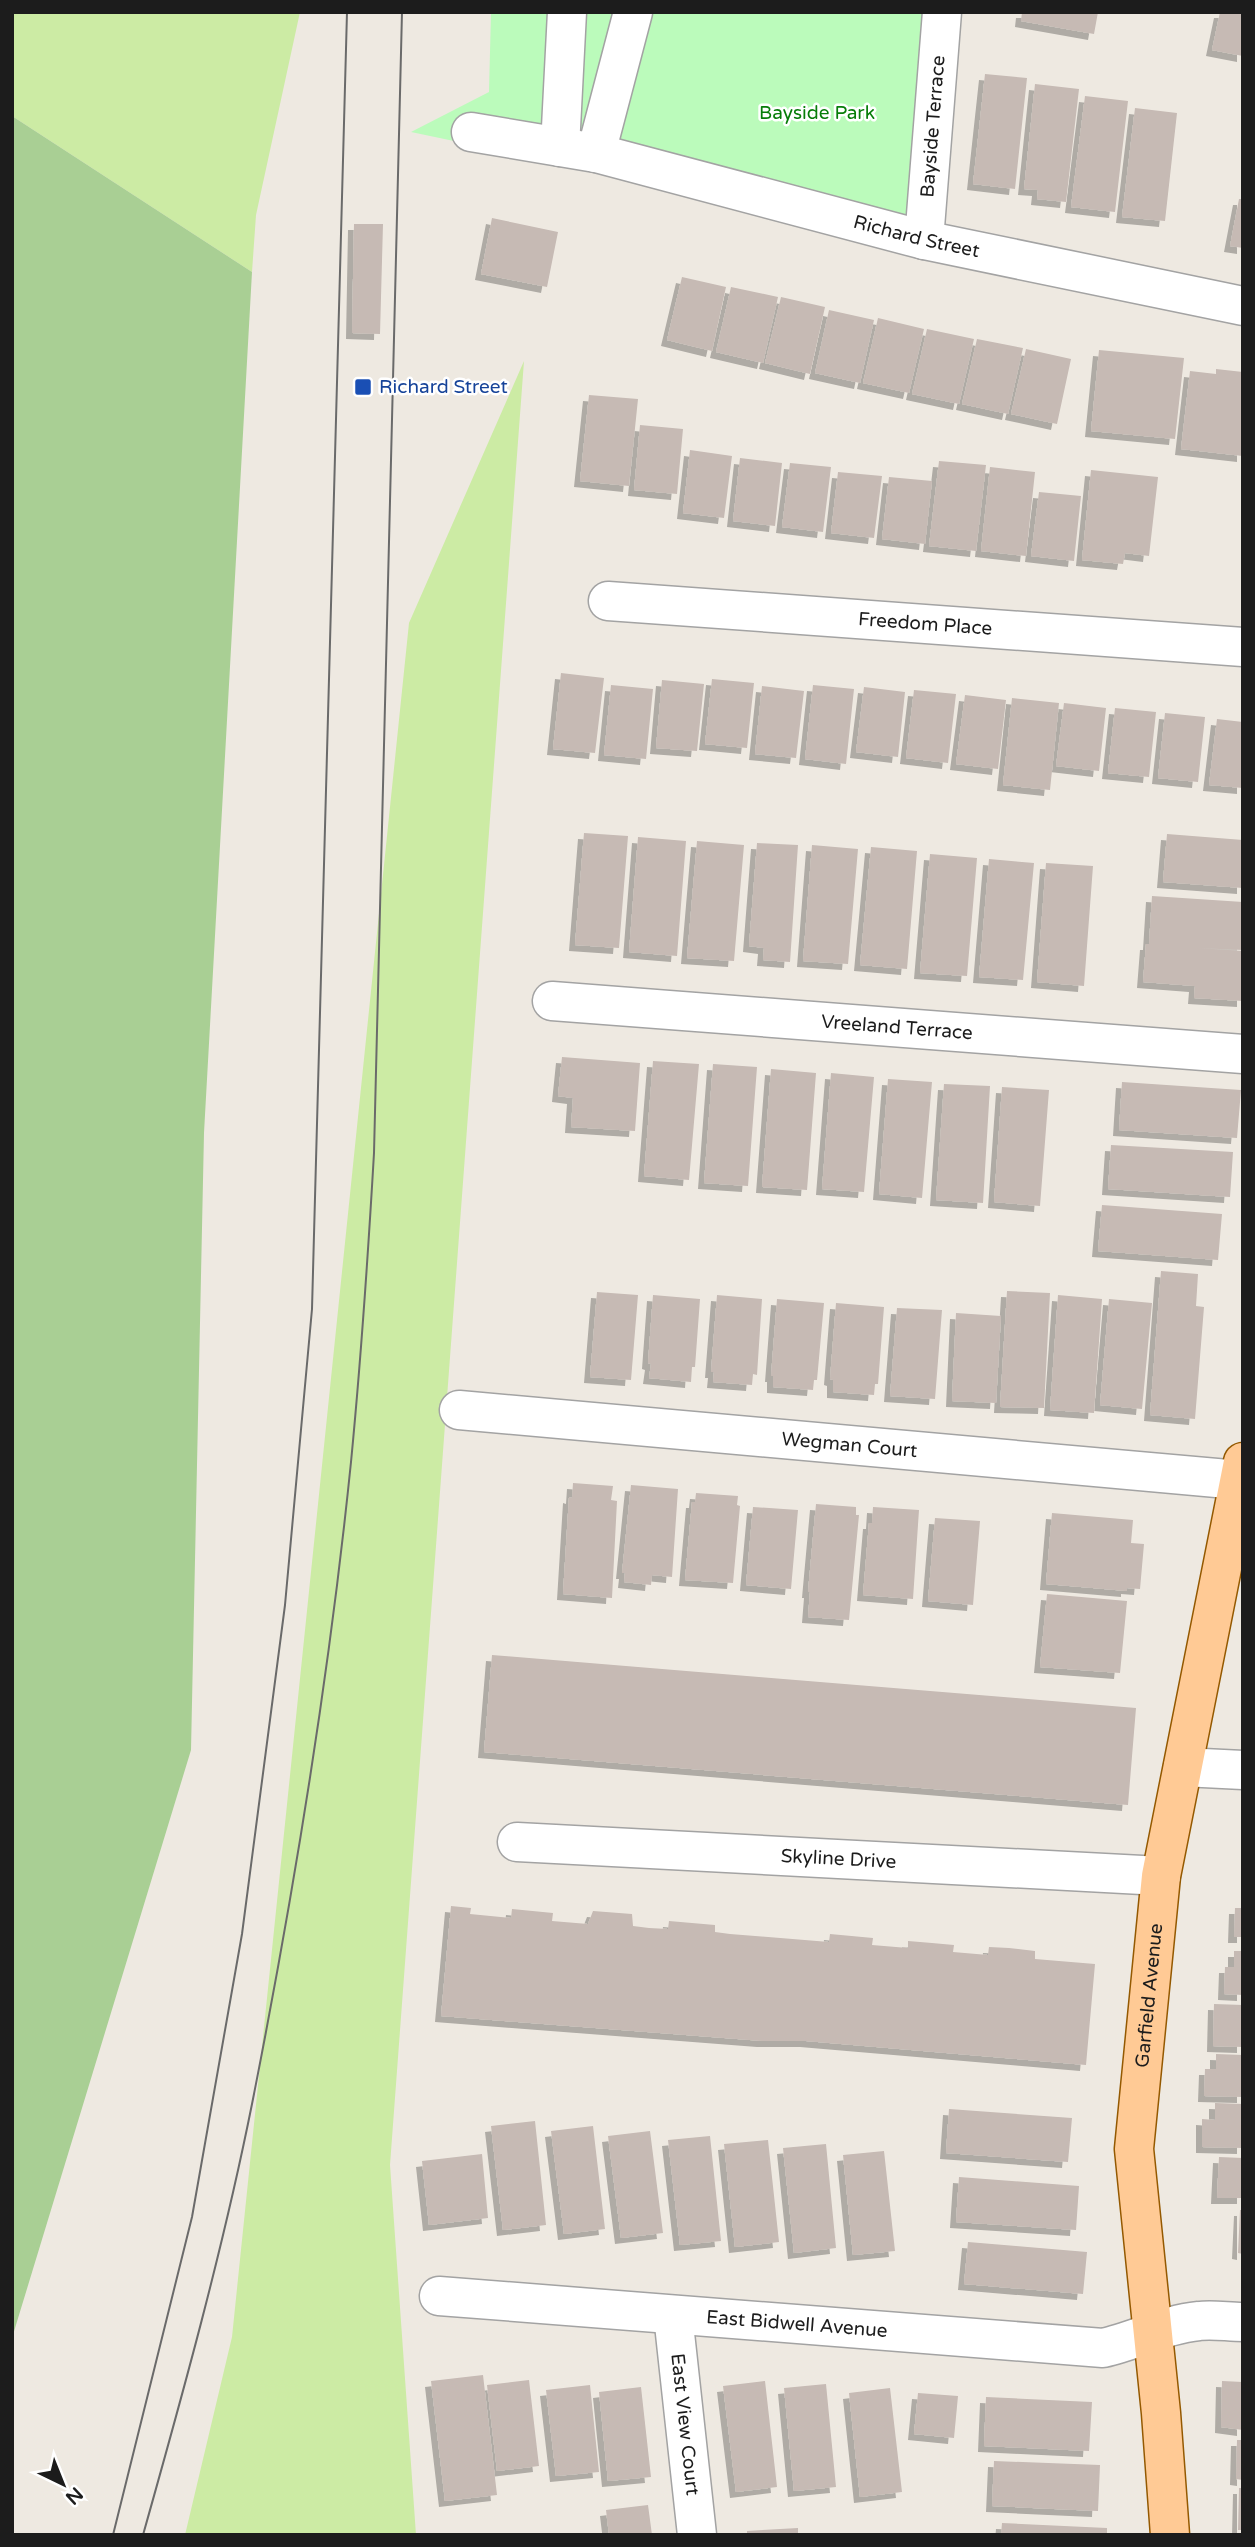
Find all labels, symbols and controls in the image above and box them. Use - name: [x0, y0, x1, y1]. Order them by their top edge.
- street label: Bayside Terrace: [916, 54, 950, 198]
- park label: Bayside Park: [759, 102, 875, 124]
- street label: Richard Street: [851, 211, 981, 262]
- place label: Richard Street: [379, 376, 508, 398]
- marker: Richard Street: [353, 377, 373, 397]
- street label: Freedom Place: [857, 608, 993, 640]
- street label: Vreeland Terrace: [820, 1011, 974, 1044]
- street label: Wegman Court: [781, 1428, 918, 1462]
- street label: Skyline Drive: [780, 1845, 897, 1873]
- street label: Garfield Avenue: [1131, 1922, 1167, 2069]
- street label: East Bidwell Avenue: [705, 2306, 888, 2342]
- street label: East View Court: [666, 2352, 704, 2497]
- north arrow: [28, 2449, 98, 2519]
- text: N: [61, 2482, 87, 2509]

